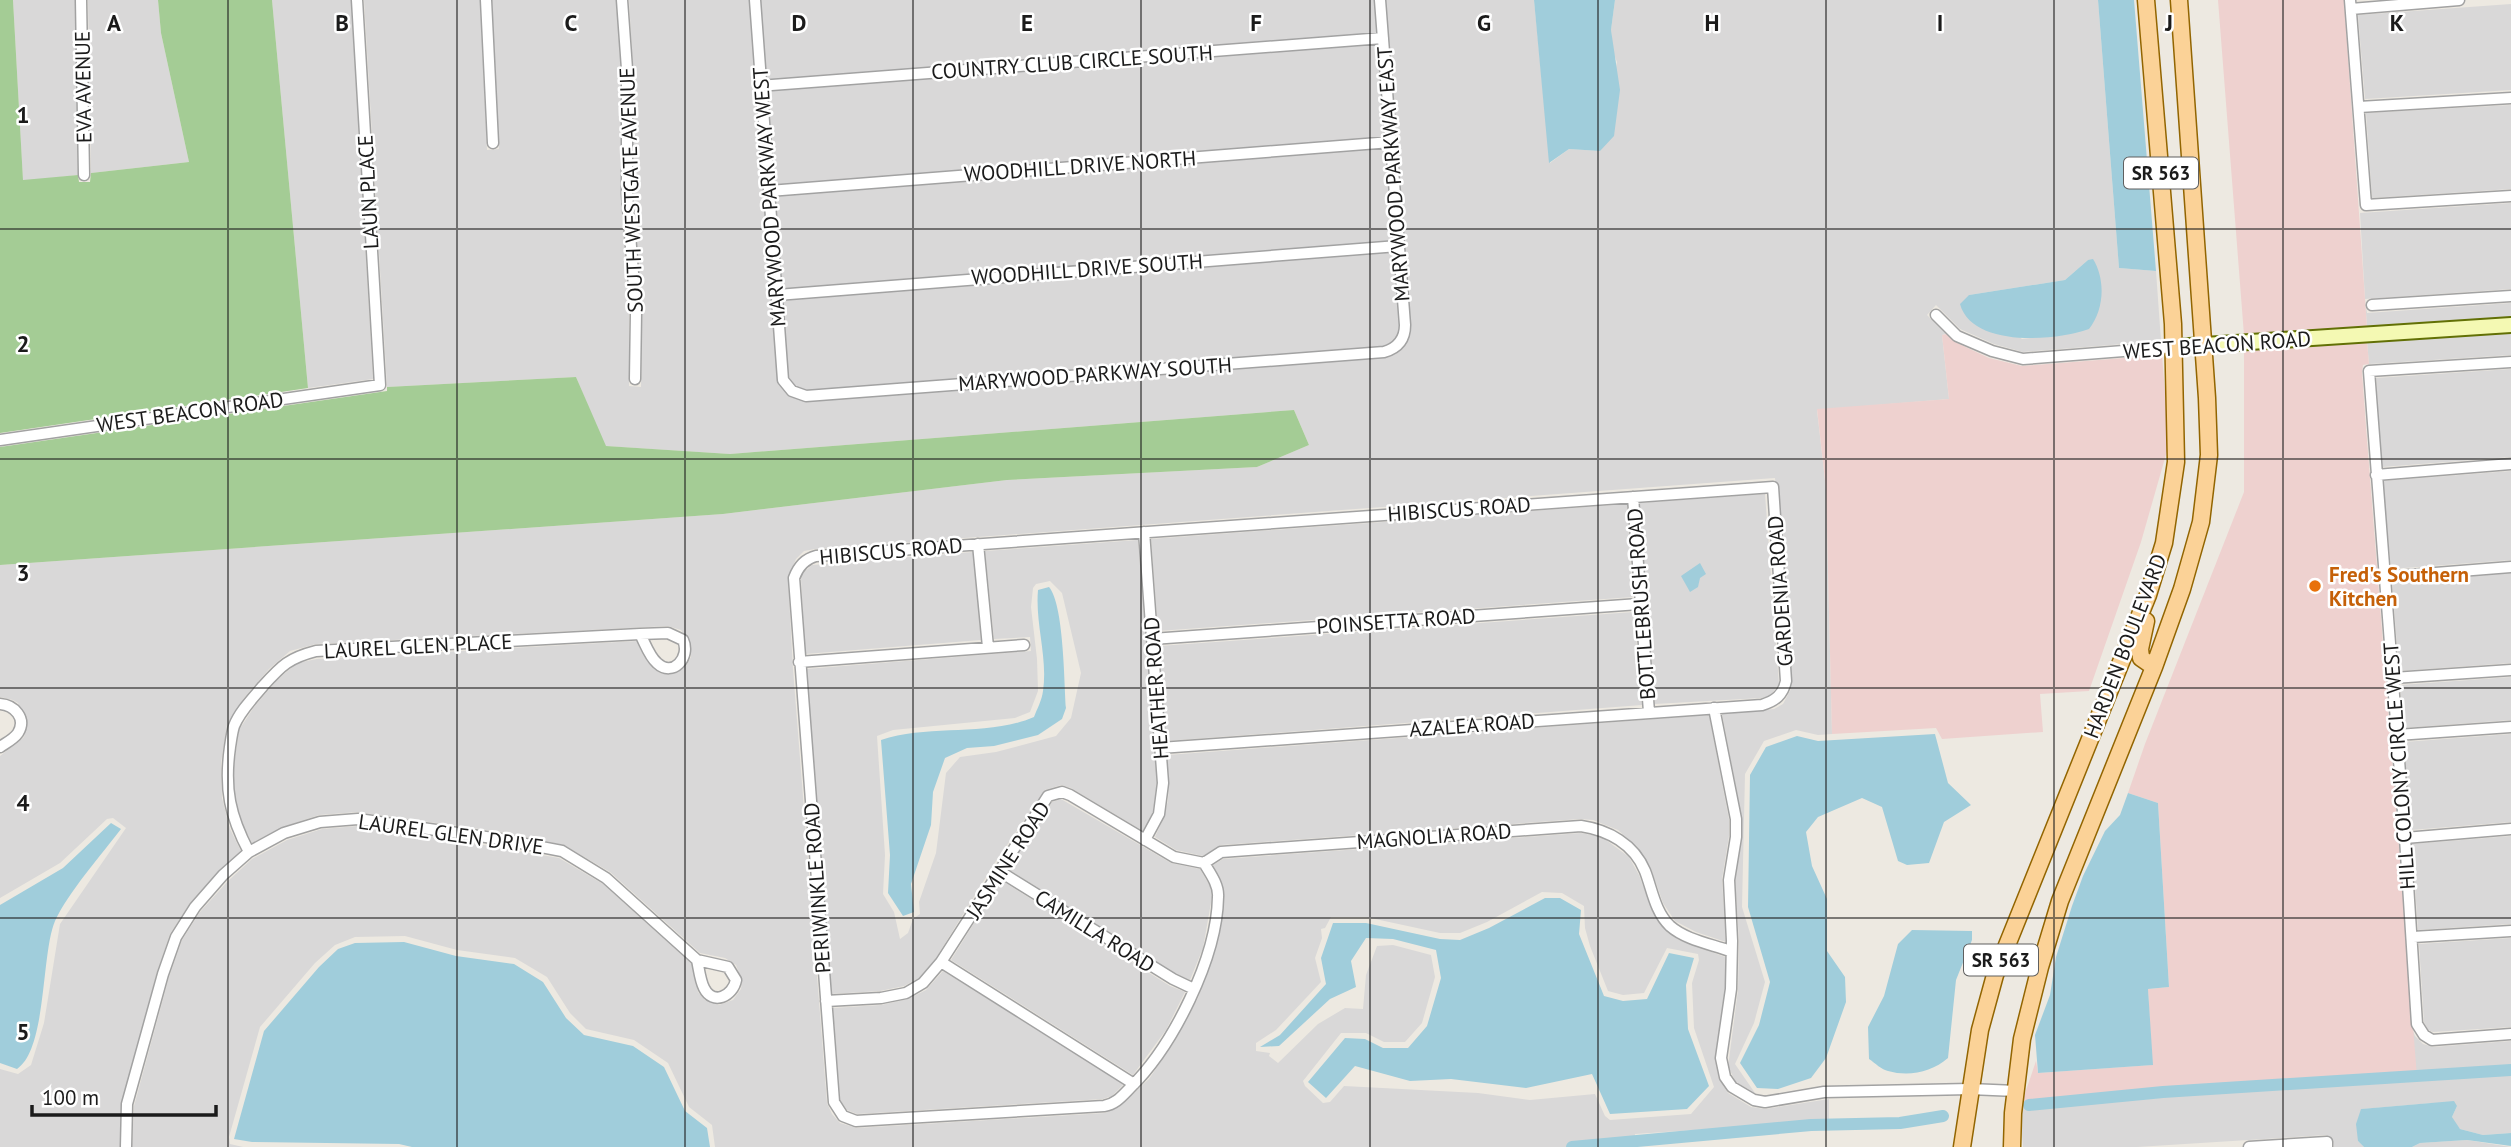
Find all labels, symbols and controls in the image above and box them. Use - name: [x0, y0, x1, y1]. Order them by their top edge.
- text: A: [107, 8, 121, 37]
- text: B: [335, 8, 349, 37]
- text: C: [565, 8, 578, 37]
- text: D: [792, 8, 806, 37]
- text: E: [1021, 8, 1033, 37]
- text: F: [1250, 8, 1262, 37]
- text: G: [1477, 8, 1491, 37]
- text: H: [1705, 8, 1719, 37]
- text: I: [1937, 8, 1943, 37]
- text: J: [2164, 8, 2173, 37]
- text: K: [2390, 8, 2404, 37]
- street label: EVA AVENUE: [69, 31, 97, 143]
- street label: COUNTRY CLUB CIRCLE SOUTH: [930, 39, 1214, 85]
- street label: MARYWOOD PARKWAY EAST: [1371, 45, 1415, 302]
- street label: MARYWOOD PARKWAY WEST: [746, 66, 792, 328]
- street label: SOUTH WESTGATE AVENUE: [613, 67, 649, 313]
- text: 1: [16, 100, 30, 129]
- street label: LAUN PLACE: [352, 134, 384, 250]
- street label: WOODHILL DRIVE NORTH: [963, 144, 1197, 188]
- road number: SR 563: [2124, 158, 2198, 188]
- street label: WOODHILL DRIVE SOUTH: [970, 247, 1204, 291]
- street label: WEST BEACON ROAD: [2122, 325, 2312, 365]
- text: 2: [16, 329, 30, 358]
- street label: MARYWOOD PARKWAY SOUTH: [957, 351, 1233, 397]
- street label: WEST BEACON ROAD: [95, 386, 285, 438]
- street label: HIBISCUS ROAD: [1386, 491, 1532, 527]
- street label: BOTTLEBRUSH ROAD: [1621, 507, 1661, 701]
- street label: GARDENIA ROAD: [1761, 515, 1799, 667]
- street label: HIBISCUS ROAD: [818, 531, 964, 571]
- street label: HARDEN BOULEVARD: [2077, 550, 2173, 742]
- text: 3: [16, 558, 30, 587]
- place label: Fred's Southern Kitchen: [2329, 561, 2469, 612]
- marker: Fred's Southern Kitchen: [2307, 578, 2323, 594]
- street label: POINSETTA ROAD: [1316, 602, 1476, 640]
- street label: HEATHER ROAD: [1138, 616, 1174, 760]
- street label: LAUREL GLEN PLACE: [323, 628, 513, 664]
- street label: HILL COLONY CIRCLE WEST: [2377, 641, 2421, 890]
- street label: AZALEA ROAD: [1408, 707, 1536, 743]
- text: 4: [16, 788, 30, 817]
- street label: JASMINE ROAD: [959, 796, 1056, 925]
- street label: PERIWINKLE ROAD: [798, 802, 836, 974]
- street label: LAUREL GLEN DRIVE: [357, 808, 545, 860]
- street label: MAGNOLIA ROAD: [1356, 817, 1512, 855]
- street label: CAMILLA ROAD: [1030, 883, 1160, 979]
- road number: SR 563: [1964, 944, 2038, 976]
- text: 5: [16, 1017, 30, 1046]
- scale bar: [32, 1074, 215, 1118]
- text: 100 m: [42, 1084, 99, 1111]

